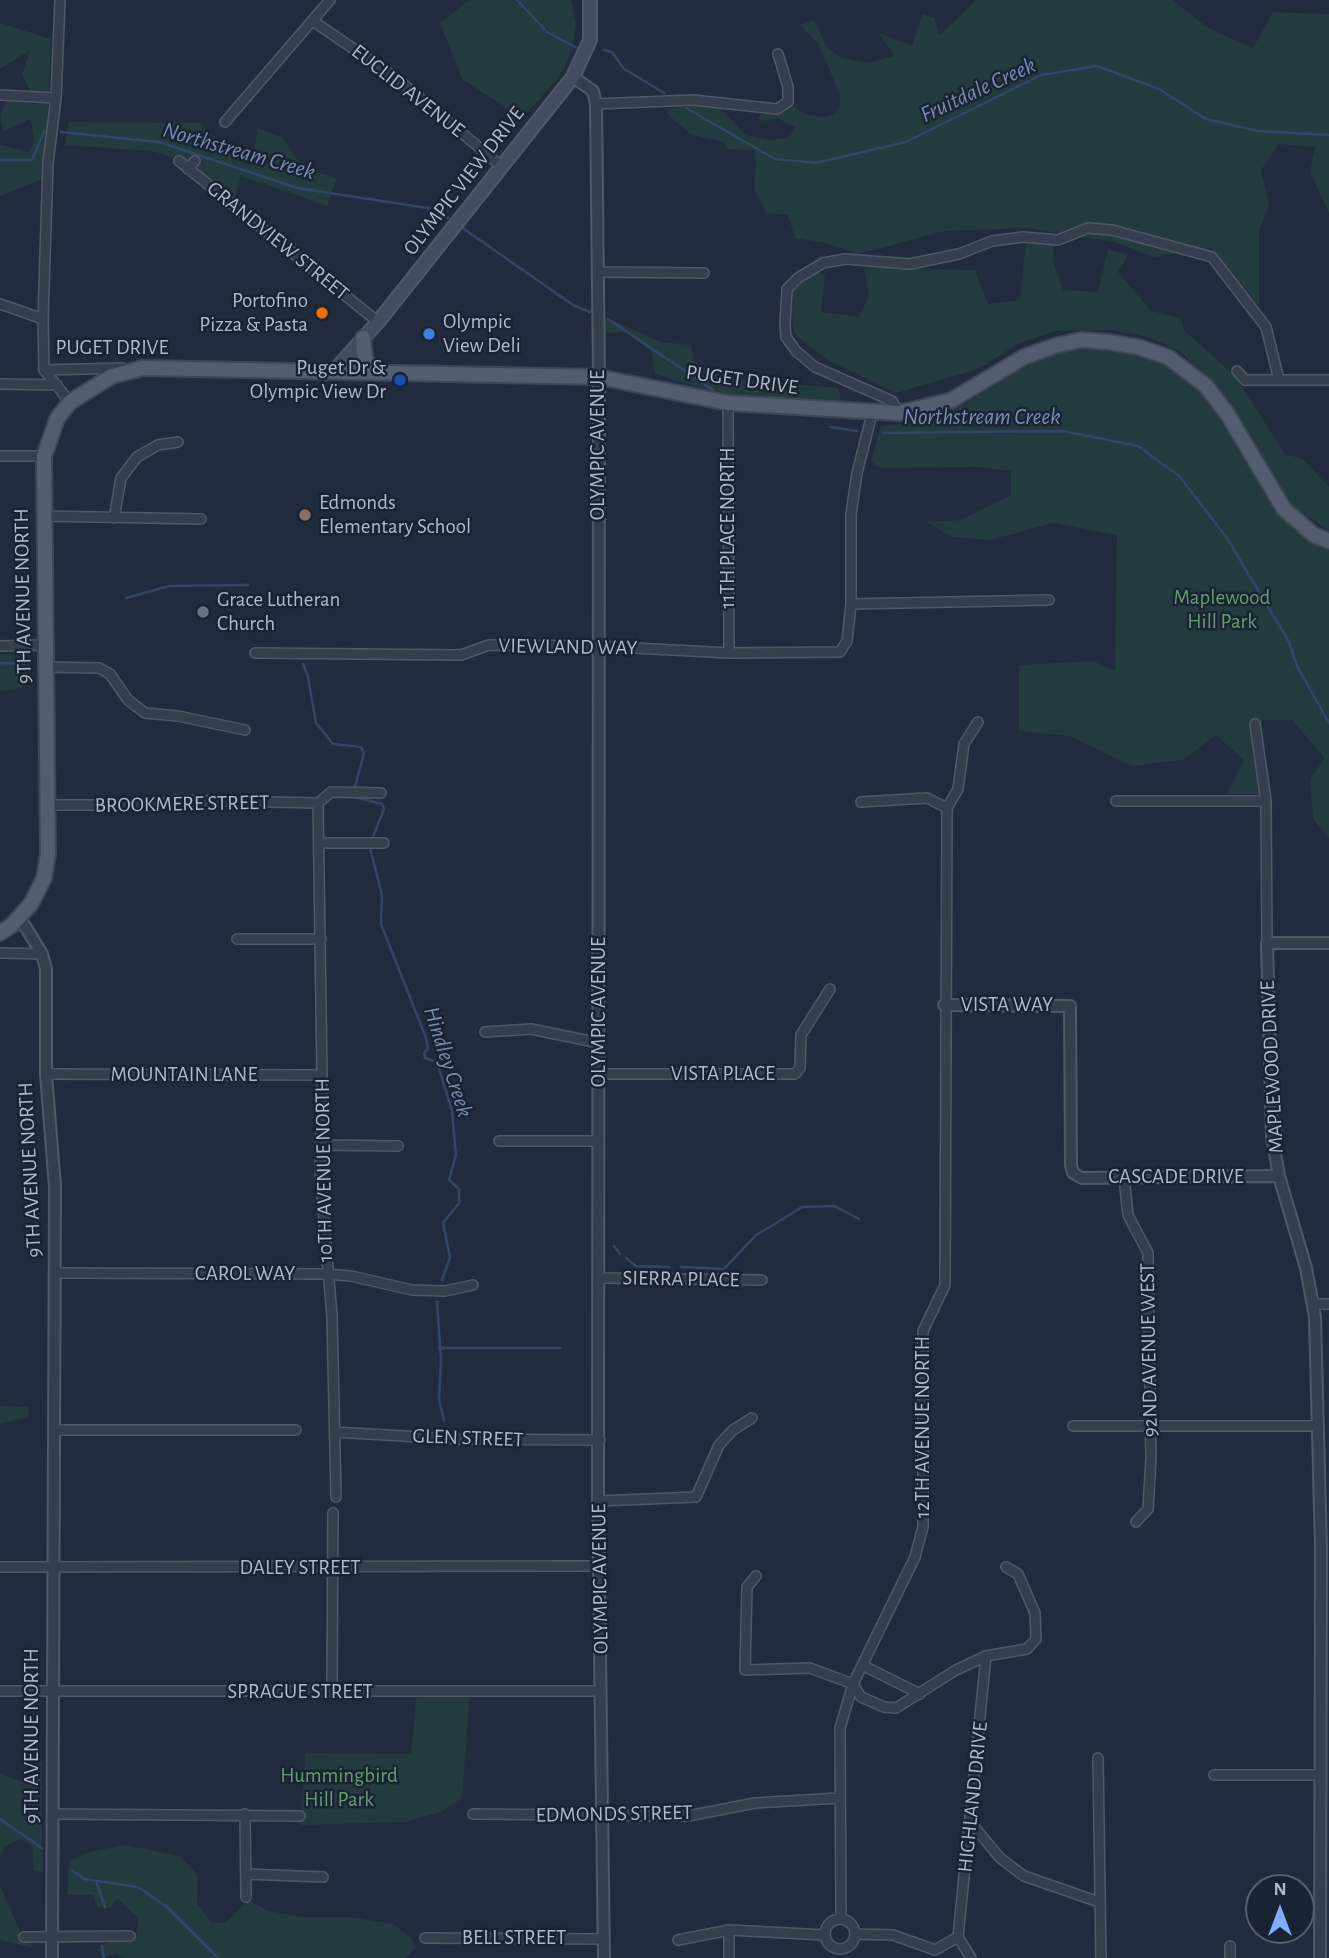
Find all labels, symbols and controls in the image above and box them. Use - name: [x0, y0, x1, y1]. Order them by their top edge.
- street label: EUCLID AVENUE: [346, 39, 470, 143]
- water label: Fruitdale Creek: [916, 51, 1040, 129]
- street label: OLYMPIC VIEW DRIVE: [398, 102, 530, 260]
- water label: Northstream Creek: [160, 116, 318, 186]
- street label: GRANDVIEW STREET: [202, 176, 354, 306]
- place label: Portofino Pizza & Pasta: [199, 288, 308, 338]
- marker: Portofino Pizza & Pasta: [314, 305, 330, 321]
- place label: Olympic View Deli: [443, 309, 521, 359]
- marker: Olympic View Deli: [421, 326, 437, 342]
- street label: PUGET DRIVE: [55, 335, 169, 361]
- place label: Puget Dr & Olympic View Dr: [250, 355, 386, 405]
- street label: PUGET DRIVE: [684, 360, 800, 400]
- street label: OLYMPIC AVENUE: [585, 370, 611, 520]
- marker: Puget Dr & Olympic View Dr: [392, 372, 408, 388]
- water label: Northstream Creek: [903, 403, 1061, 431]
- street label: 11TH PLACE NORTH: [715, 447, 741, 609]
- place label: Edmonds Elementary School: [319, 490, 471, 540]
- marker: Edmonds Elementary School: [297, 507, 313, 523]
- street label: 9TH AVENUE NORTH: [9, 508, 37, 684]
- park label: Maplewood Hill Park: [1174, 585, 1270, 635]
- place label: Grace Lutheran Church: [217, 587, 340, 637]
- marker: Grace Lutheran Church: [195, 604, 211, 620]
- street label: VIEWLAND WAY: [498, 633, 638, 661]
- street label: BROOKMERE STREET: [94, 790, 270, 818]
- street label: OLYMPIC AVENUE: [586, 937, 612, 1087]
- street label: MAPLEWOOD DRIVE: [1255, 980, 1289, 1154]
- street label: VISTA WAY: [961, 992, 1053, 1018]
- water label: Hindley Creek: [417, 1003, 479, 1121]
- street label: VISTA PLACE: [671, 1061, 775, 1087]
- street label: MOUNTAIN LANE: [110, 1062, 258, 1088]
- street label: 10TH AVENUE NORTH: [310, 1078, 338, 1262]
- street label: 9TH AVENUE NORTH: [13, 1082, 47, 1258]
- street label: CASCADE DRIVE: [1108, 1164, 1244, 1190]
- street label: CAROL WAY: [195, 1261, 295, 1287]
- street label: 92ND AVENUE WEST: [1135, 1263, 1163, 1437]
- street label: SIERRA PLACE: [622, 1265, 740, 1293]
- street label: 12TH AVENUE NORTH: [910, 1336, 936, 1518]
- street label: GLEN STREET: [412, 1423, 524, 1453]
- street label: OLYMPIC AVENUE: [586, 1504, 614, 1654]
- street label: DALEY STREET: [240, 1555, 360, 1581]
- street label: 9TH AVENUE NORTH: [19, 1648, 45, 1824]
- street label: SPRAGUE STREET: [227, 1679, 373, 1705]
- street label: HIGHLAND DRIVE: [953, 1720, 993, 1874]
- park label: Hummingbird Hill Park: [280, 1763, 398, 1813]
- street label: EDMONDS STREET: [535, 1800, 693, 1828]
- north arrow: [1245, 1874, 1315, 1944]
- text: N: [1273, 1880, 1287, 1899]
- street label: BELL STREET: [462, 1925, 566, 1951]

